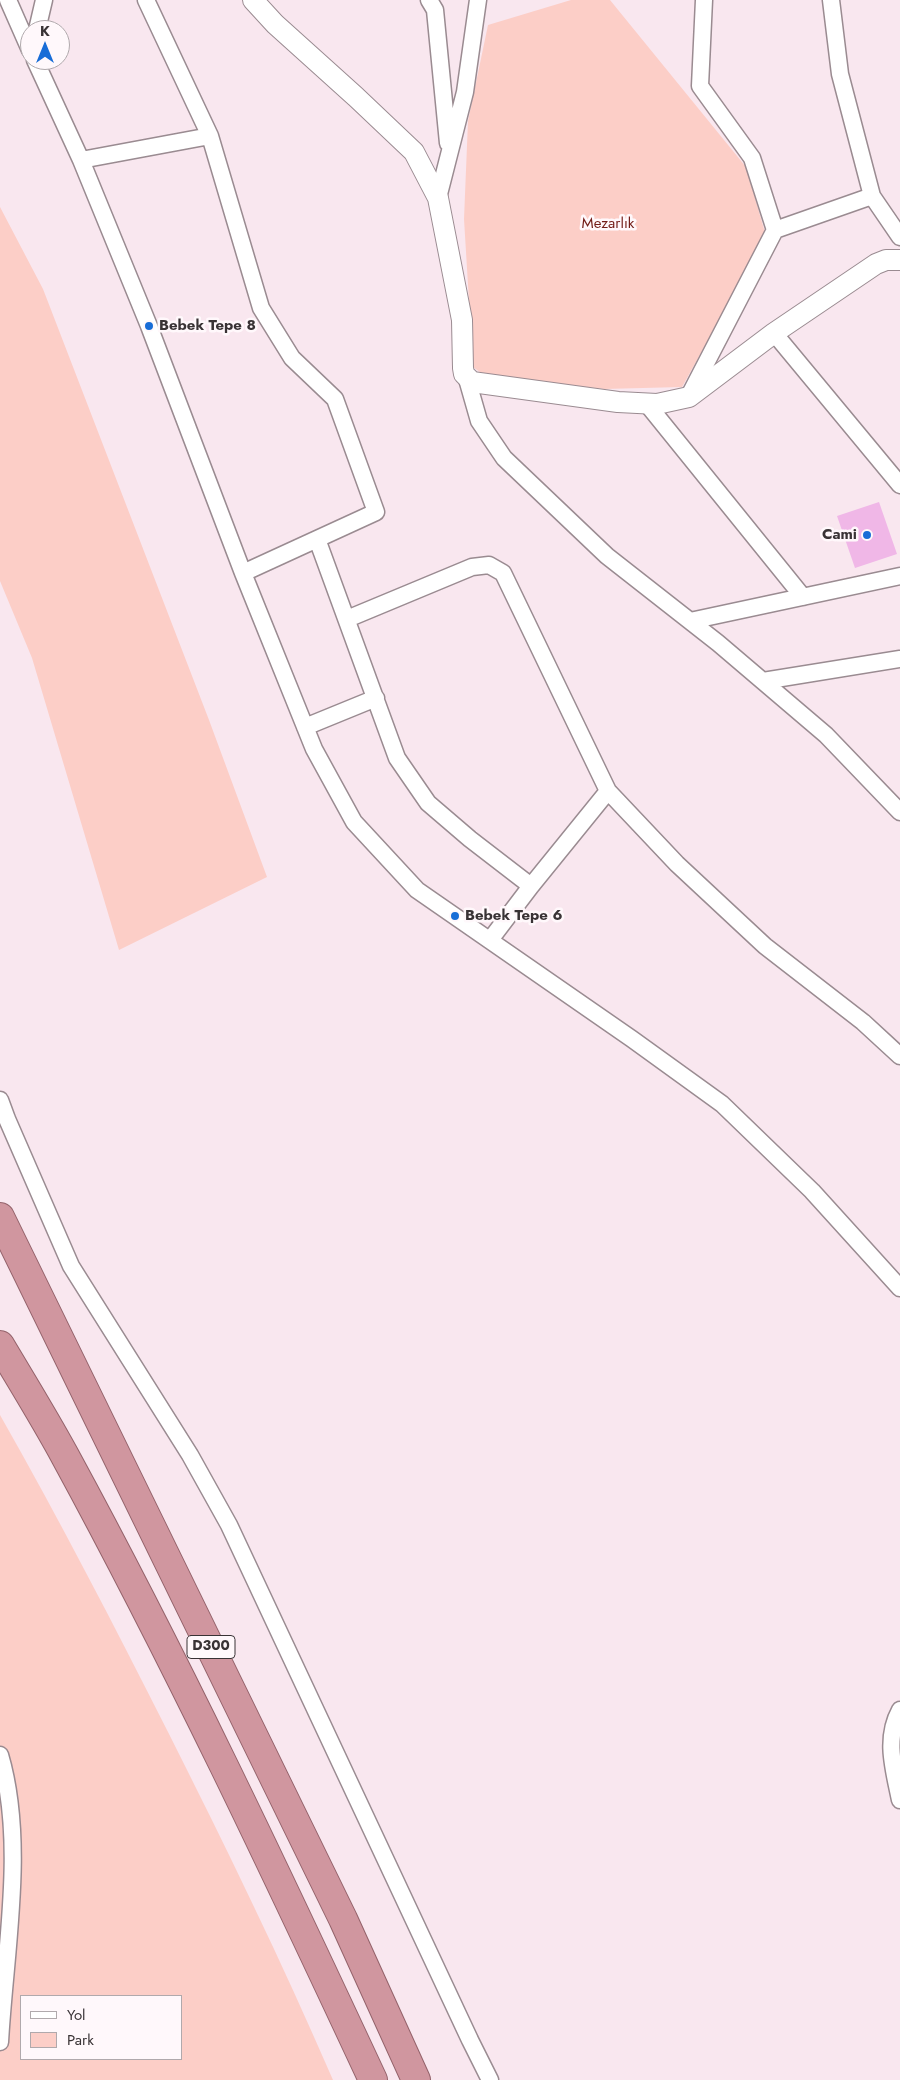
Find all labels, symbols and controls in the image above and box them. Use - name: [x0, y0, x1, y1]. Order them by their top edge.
- north arrow: [20, 20, 70, 70]
- text: K: [40, 21, 50, 41]
- park label: Mezarlık: [582, 215, 634, 233]
- place label: Bebek Tepe 8: [159, 317, 256, 335]
- marker: Bebek Tepe 8: [143, 320, 155, 332]
- place label: Cami: [822, 526, 857, 544]
- marker: Cami: [861, 529, 873, 541]
- place label: Bebek Tepe 6: [465, 907, 562, 925]
- marker: Bebek Tepe 6: [449, 910, 461, 922]
- road number: D300: [187, 1635, 235, 1658]
- legend: [20, 1995, 182, 2060]
- text: Yol: [67, 2004, 86, 2026]
- text: Park: [67, 2029, 94, 2051]

